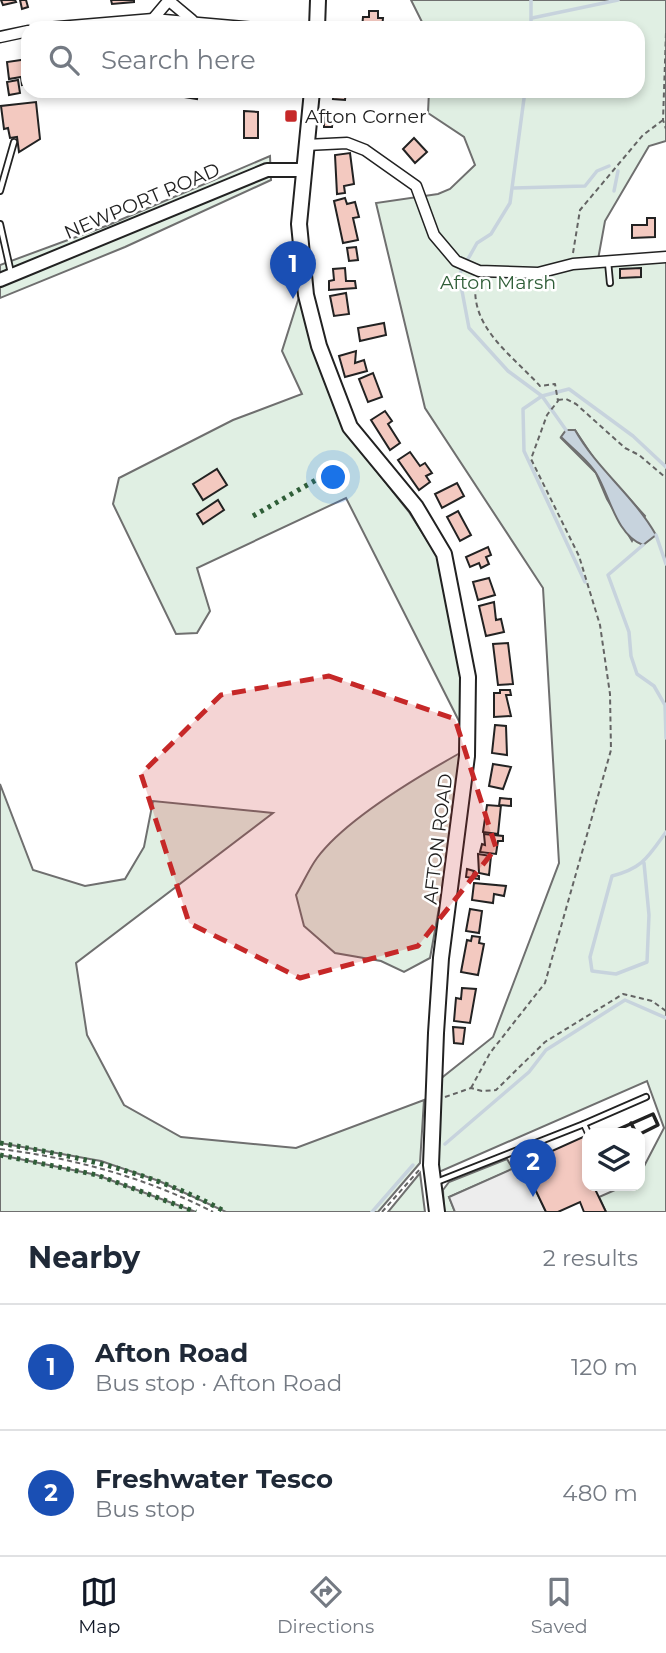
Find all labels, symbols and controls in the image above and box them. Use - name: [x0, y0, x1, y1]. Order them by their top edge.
- search box: [21, 21, 645, 98]
- icon: search: [45, 41, 83, 79]
- text: Search here: [101, 44, 256, 76]
- place label: Afton Corner: [305, 105, 427, 128]
- marker: Afton Corner: [283, 108, 299, 124]
- street label: NEWPORT ROAD: [61, 158, 223, 244]
- pin: 1: [270, 241, 316, 299]
- park label: Afton Marsh: [440, 271, 556, 294]
- your location: [316, 460, 350, 494]
- street label: AFTON ROAD: [419, 772, 457, 906]
- map controls: [582, 1128, 645, 1191]
- button: layers: [582, 1128, 645, 1191]
- pin: 2: [510, 1139, 556, 1197]
- text: Nearby: [28, 1239, 140, 1276]
- text: 2 results: [543, 1244, 638, 1272]
- text: Afton Road: [95, 1337, 248, 1369]
- text: 1: [46, 1353, 56, 1381]
- text: 120 m: [571, 1353, 638, 1381]
- text: Bus stop · Afton Road: [95, 1369, 342, 1397]
- text: Freshwater Tesco: [95, 1463, 333, 1495]
- text: 2: [44, 1479, 58, 1507]
- text: 480 m: [562, 1479, 638, 1507]
- text: Bus stop: [95, 1495, 195, 1523]
- tab: Map: [78, 1573, 120, 1638]
- tab: Directions: [277, 1573, 374, 1638]
- tab: Saved: [531, 1573, 588, 1638]

